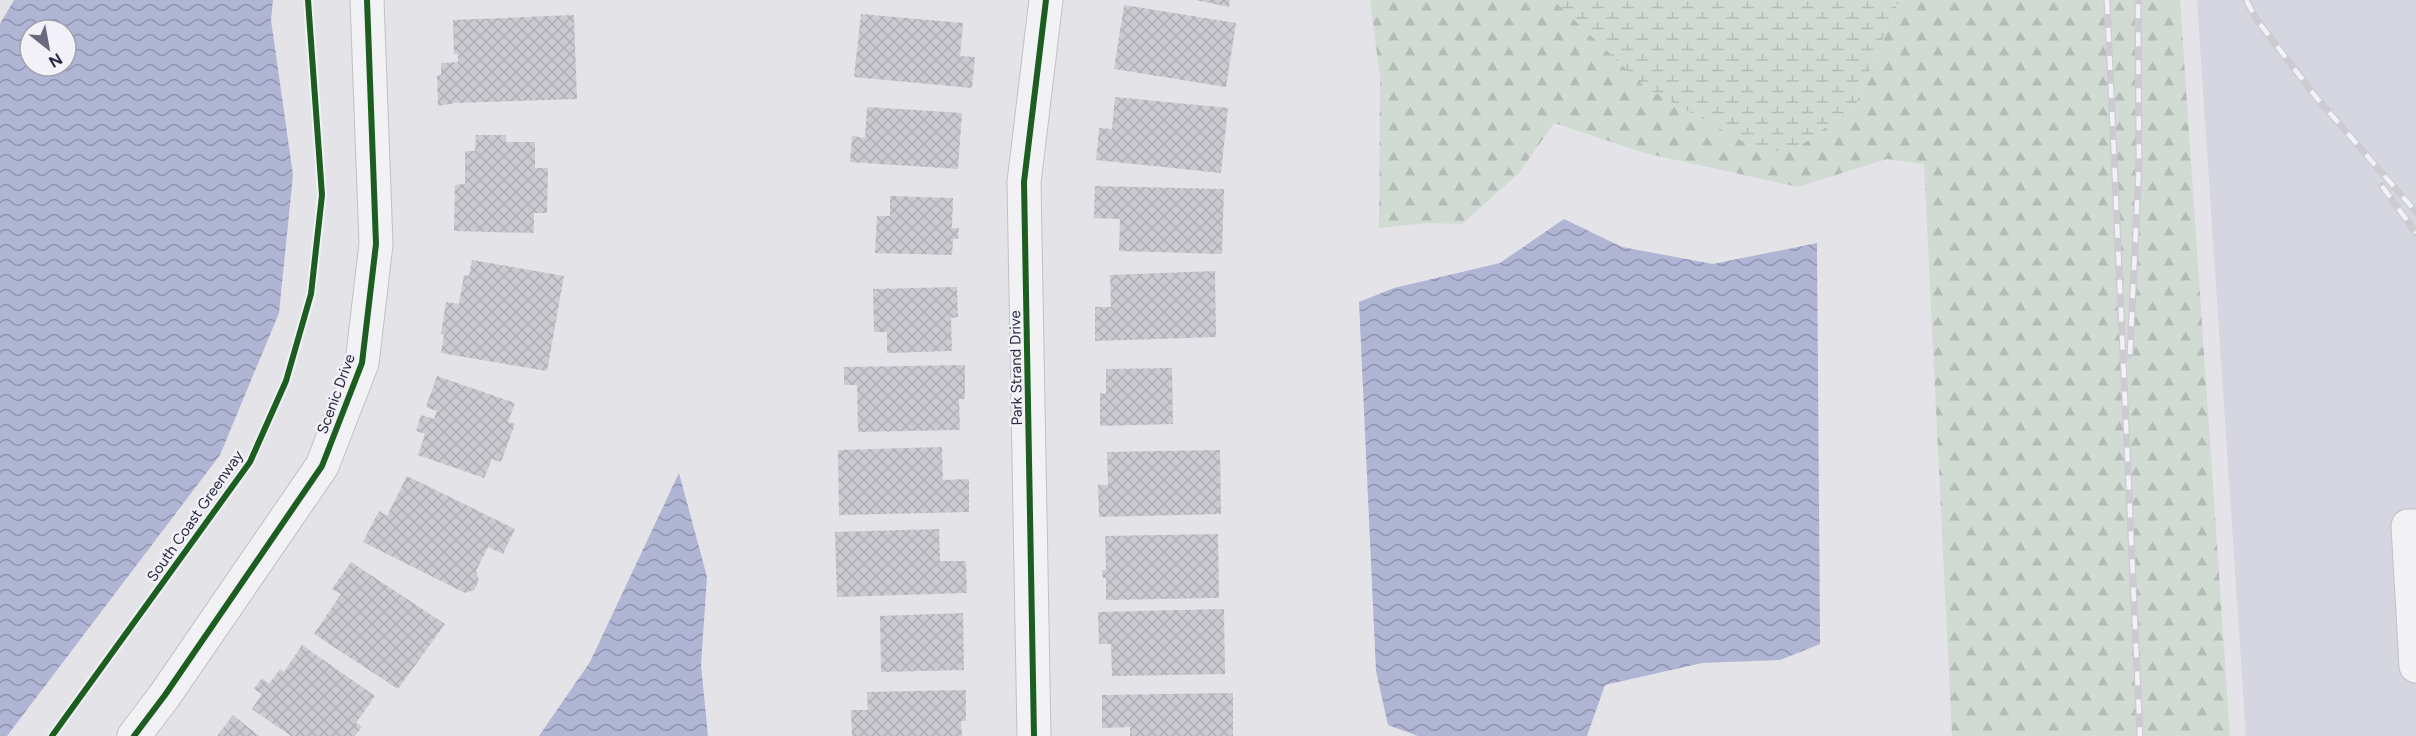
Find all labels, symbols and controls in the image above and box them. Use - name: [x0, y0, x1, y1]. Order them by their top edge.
- north arrow: [18, 18, 78, 78]
- text: N: [45, 49, 66, 72]
- street label: Park Strand Drive: [1006, 310, 1026, 426]
- street label: Scenic Drive: [313, 352, 359, 436]
- street label: South Coast Greenway: [143, 447, 247, 585]

